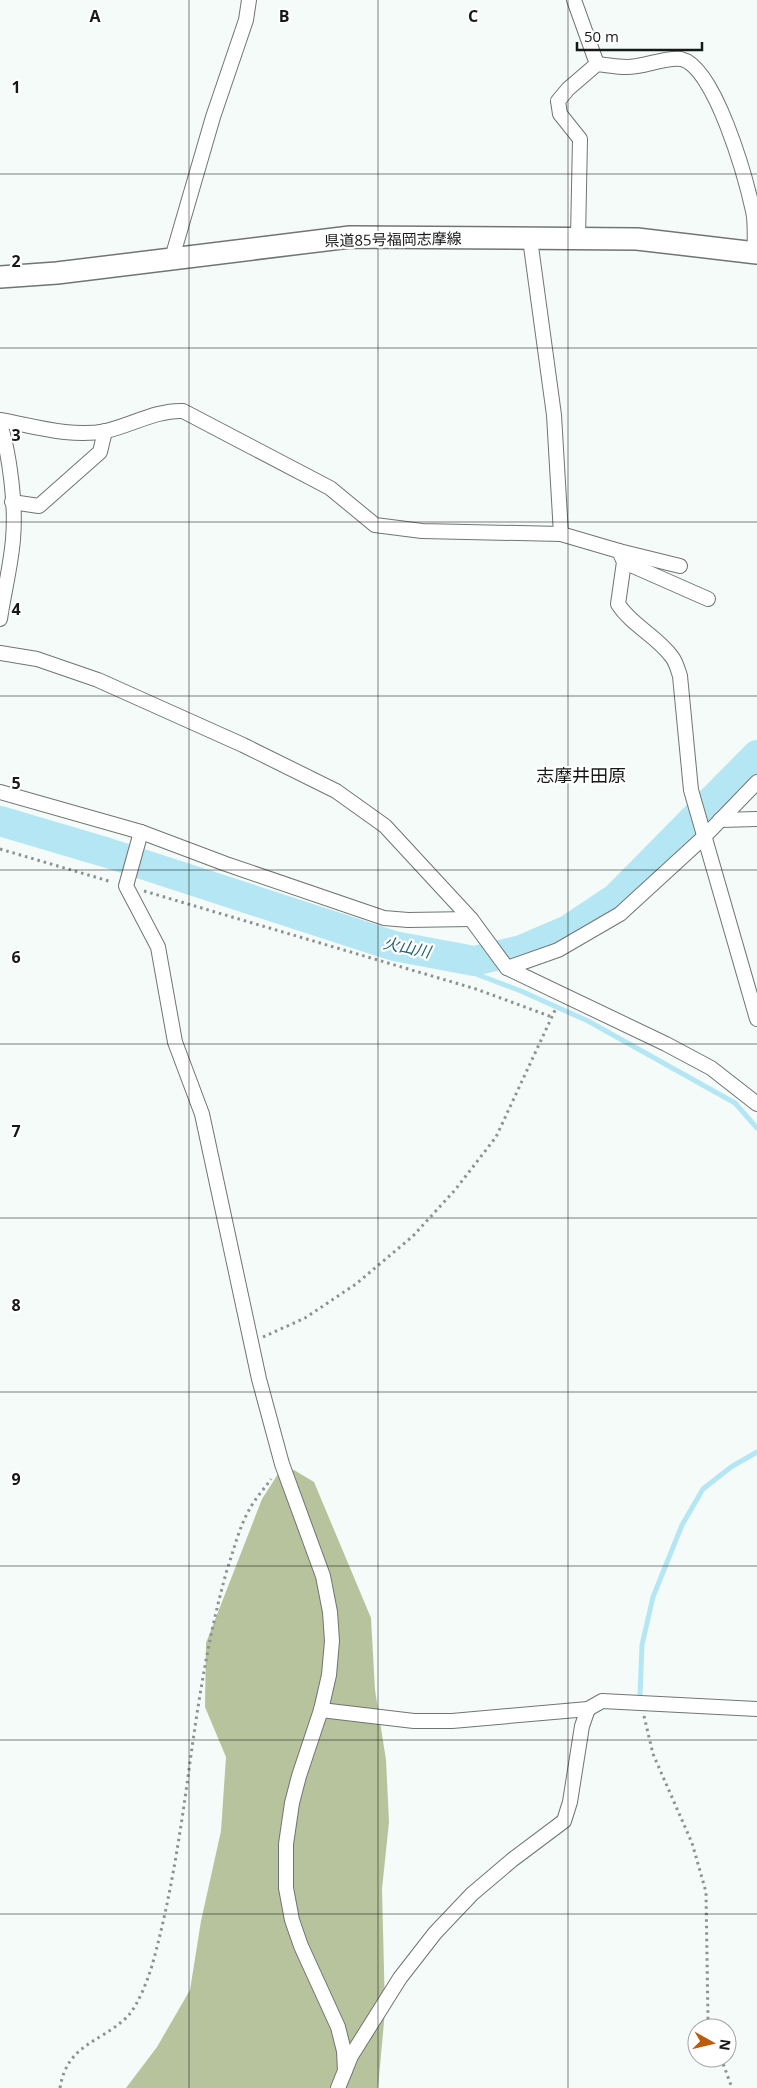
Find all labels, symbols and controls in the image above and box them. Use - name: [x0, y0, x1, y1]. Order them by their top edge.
- text: A: [89, 5, 101, 27]
- text: B: [279, 5, 289, 27]
- text: C: [468, 5, 478, 27]
- scale bar: [577, 20, 702, 52]
- text: 50 m: [584, 26, 619, 46]
- text: 1: [11, 76, 21, 98]
- street label: 県道85号福岡志摩線: [324, 228, 462, 250]
- text: 2: [11, 250, 21, 272]
- text: 3: [11, 424, 21, 446]
- text: 4: [11, 598, 21, 620]
- district label: 志摩井田原: [536, 763, 626, 787]
- text: 5: [11, 772, 21, 794]
- water label: 火山川: [381, 931, 435, 963]
- text: 6: [11, 946, 21, 968]
- text: 7: [11, 1120, 21, 1142]
- text: 8: [11, 1294, 21, 1316]
- text: 9: [11, 1468, 21, 1490]
- north arrow: [687, 2018, 737, 2068]
- text: N: [715, 2038, 736, 2052]

